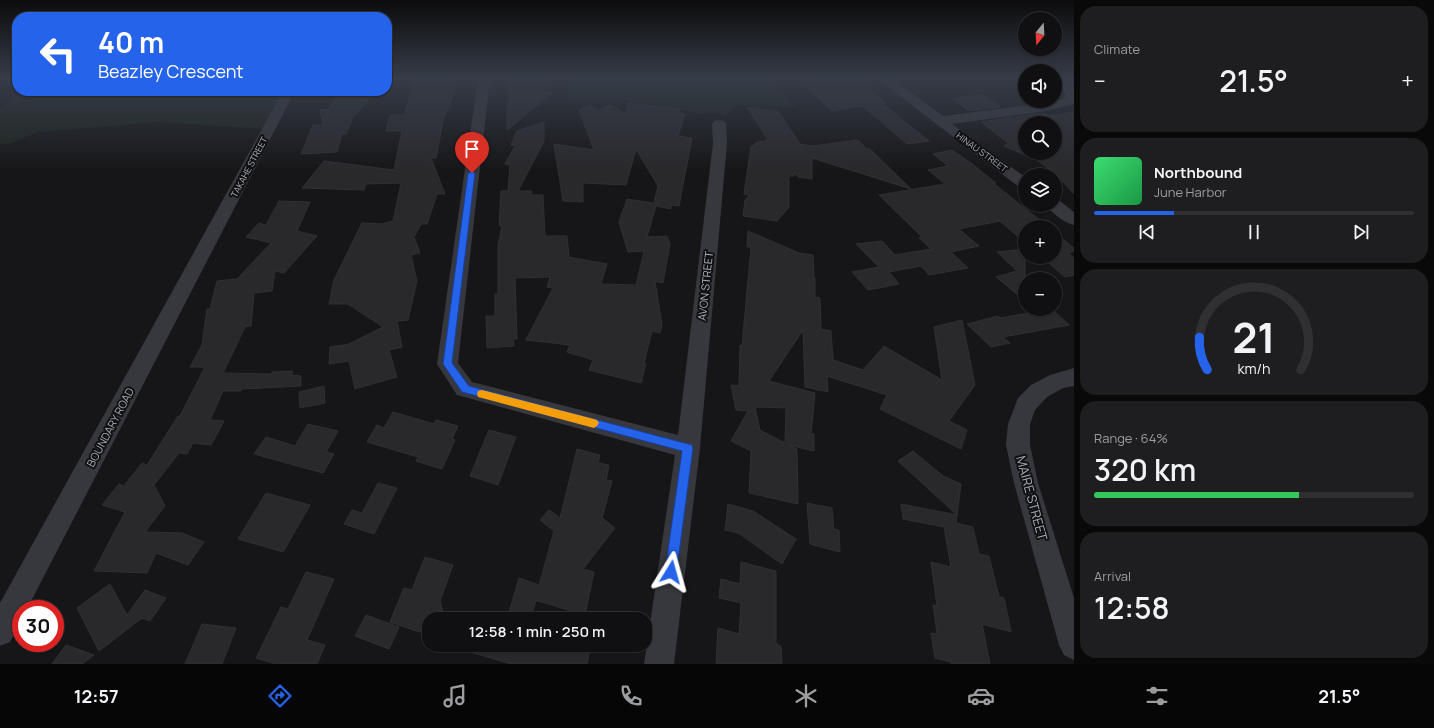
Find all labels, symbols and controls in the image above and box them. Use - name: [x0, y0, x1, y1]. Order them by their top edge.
- north arrow: [1018, 12, 1062, 56]
- map controls: [1018, 12, 1062, 316]
- text: 40 m: [98, 23, 164, 61]
- icon: left: [32, 28, 84, 80]
- text: Climate: [1094, 40, 1140, 58]
- text: Beazley Crescent: [98, 59, 244, 83]
- text: 21.5°: [1219, 60, 1288, 101]
- button: sound: [1018, 64, 1062, 108]
- text: −: [1094, 66, 1106, 96]
- text: +: [1401, 66, 1414, 96]
- button: search: [1018, 116, 1062, 160]
- street label: HINAU STREET: [954, 129, 1011, 175]
- pin: [455, 132, 489, 173]
- street label: TAKAHE STREET: [227, 134, 271, 200]
- icon: arrive: [461, 138, 483, 160]
- text: Northbound: [1154, 162, 1242, 183]
- button: layers: [1018, 168, 1062, 212]
- text: June Harbor: [1154, 183, 1227, 201]
- button: +: [1018, 220, 1062, 264]
- icon: previous: [1136, 221, 1158, 243]
- icon: pause: [1243, 221, 1265, 243]
- icon: next: [1350, 221, 1372, 243]
- street label: AVON STREET: [694, 250, 716, 321]
- button: −: [1018, 272, 1062, 316]
- text: 21: [1233, 309, 1276, 365]
- text: km/h: [1237, 359, 1271, 378]
- street label: BOUNDARY ROAD: [83, 385, 137, 469]
- text: Range · 64%: [1094, 429, 1168, 447]
- text: 320 km: [1094, 449, 1196, 490]
- street label: MAIRE STREET: [1012, 454, 1052, 543]
- position arrow: [650, 551, 692, 593]
- text: Arrival: [1094, 567, 1131, 585]
- text: 12:58: [1094, 587, 1170, 628]
- speed limit sign: 30: [12, 600, 64, 652]
- text: 12:58 · 1 min · 250 m: [469, 621, 605, 642]
- icon: directions: [266, 682, 294, 710]
- icon: music: [441, 682, 469, 710]
- icon: phone: [617, 682, 645, 710]
- icon: climate: [792, 682, 820, 710]
- icon: car: [967, 682, 995, 710]
- icon: filters: [1143, 682, 1171, 710]
- text: 12:57: [74, 684, 119, 708]
- text: 21.5°: [1318, 684, 1360, 708]

